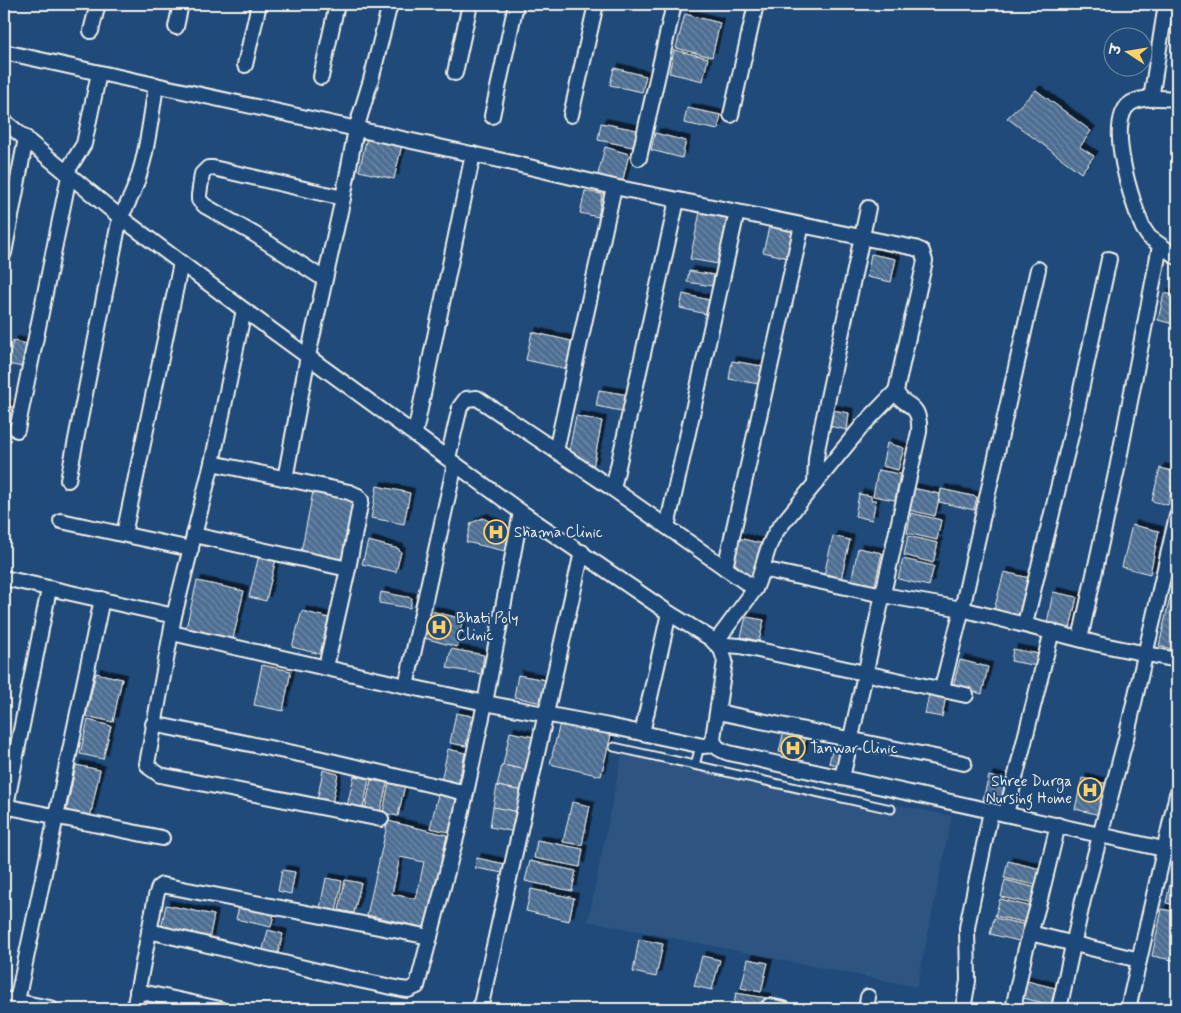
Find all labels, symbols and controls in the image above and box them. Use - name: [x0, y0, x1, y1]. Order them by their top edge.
- north arrow: [1104, 28, 1154, 78]
- text: उ: [1106, 41, 1126, 58]
- hospital icon: Shama Clinic: [483, 519, 509, 545]
- place label: Shama Clinic: [514, 523, 603, 543]
- place label: Bhati Poly Clinic: [456, 609, 518, 646]
- hospital icon: Bhati Poly Clinic: [426, 614, 452, 640]
- hospital icon: Tanwar Clinic: [780, 735, 806, 761]
- place label: Tanwar Clinic: [810, 739, 898, 759]
- place label: Shree Durga Nursing Home: [986, 772, 1072, 810]
- hospital icon: Shree Durga Nursing Home: [1077, 777, 1103, 803]

